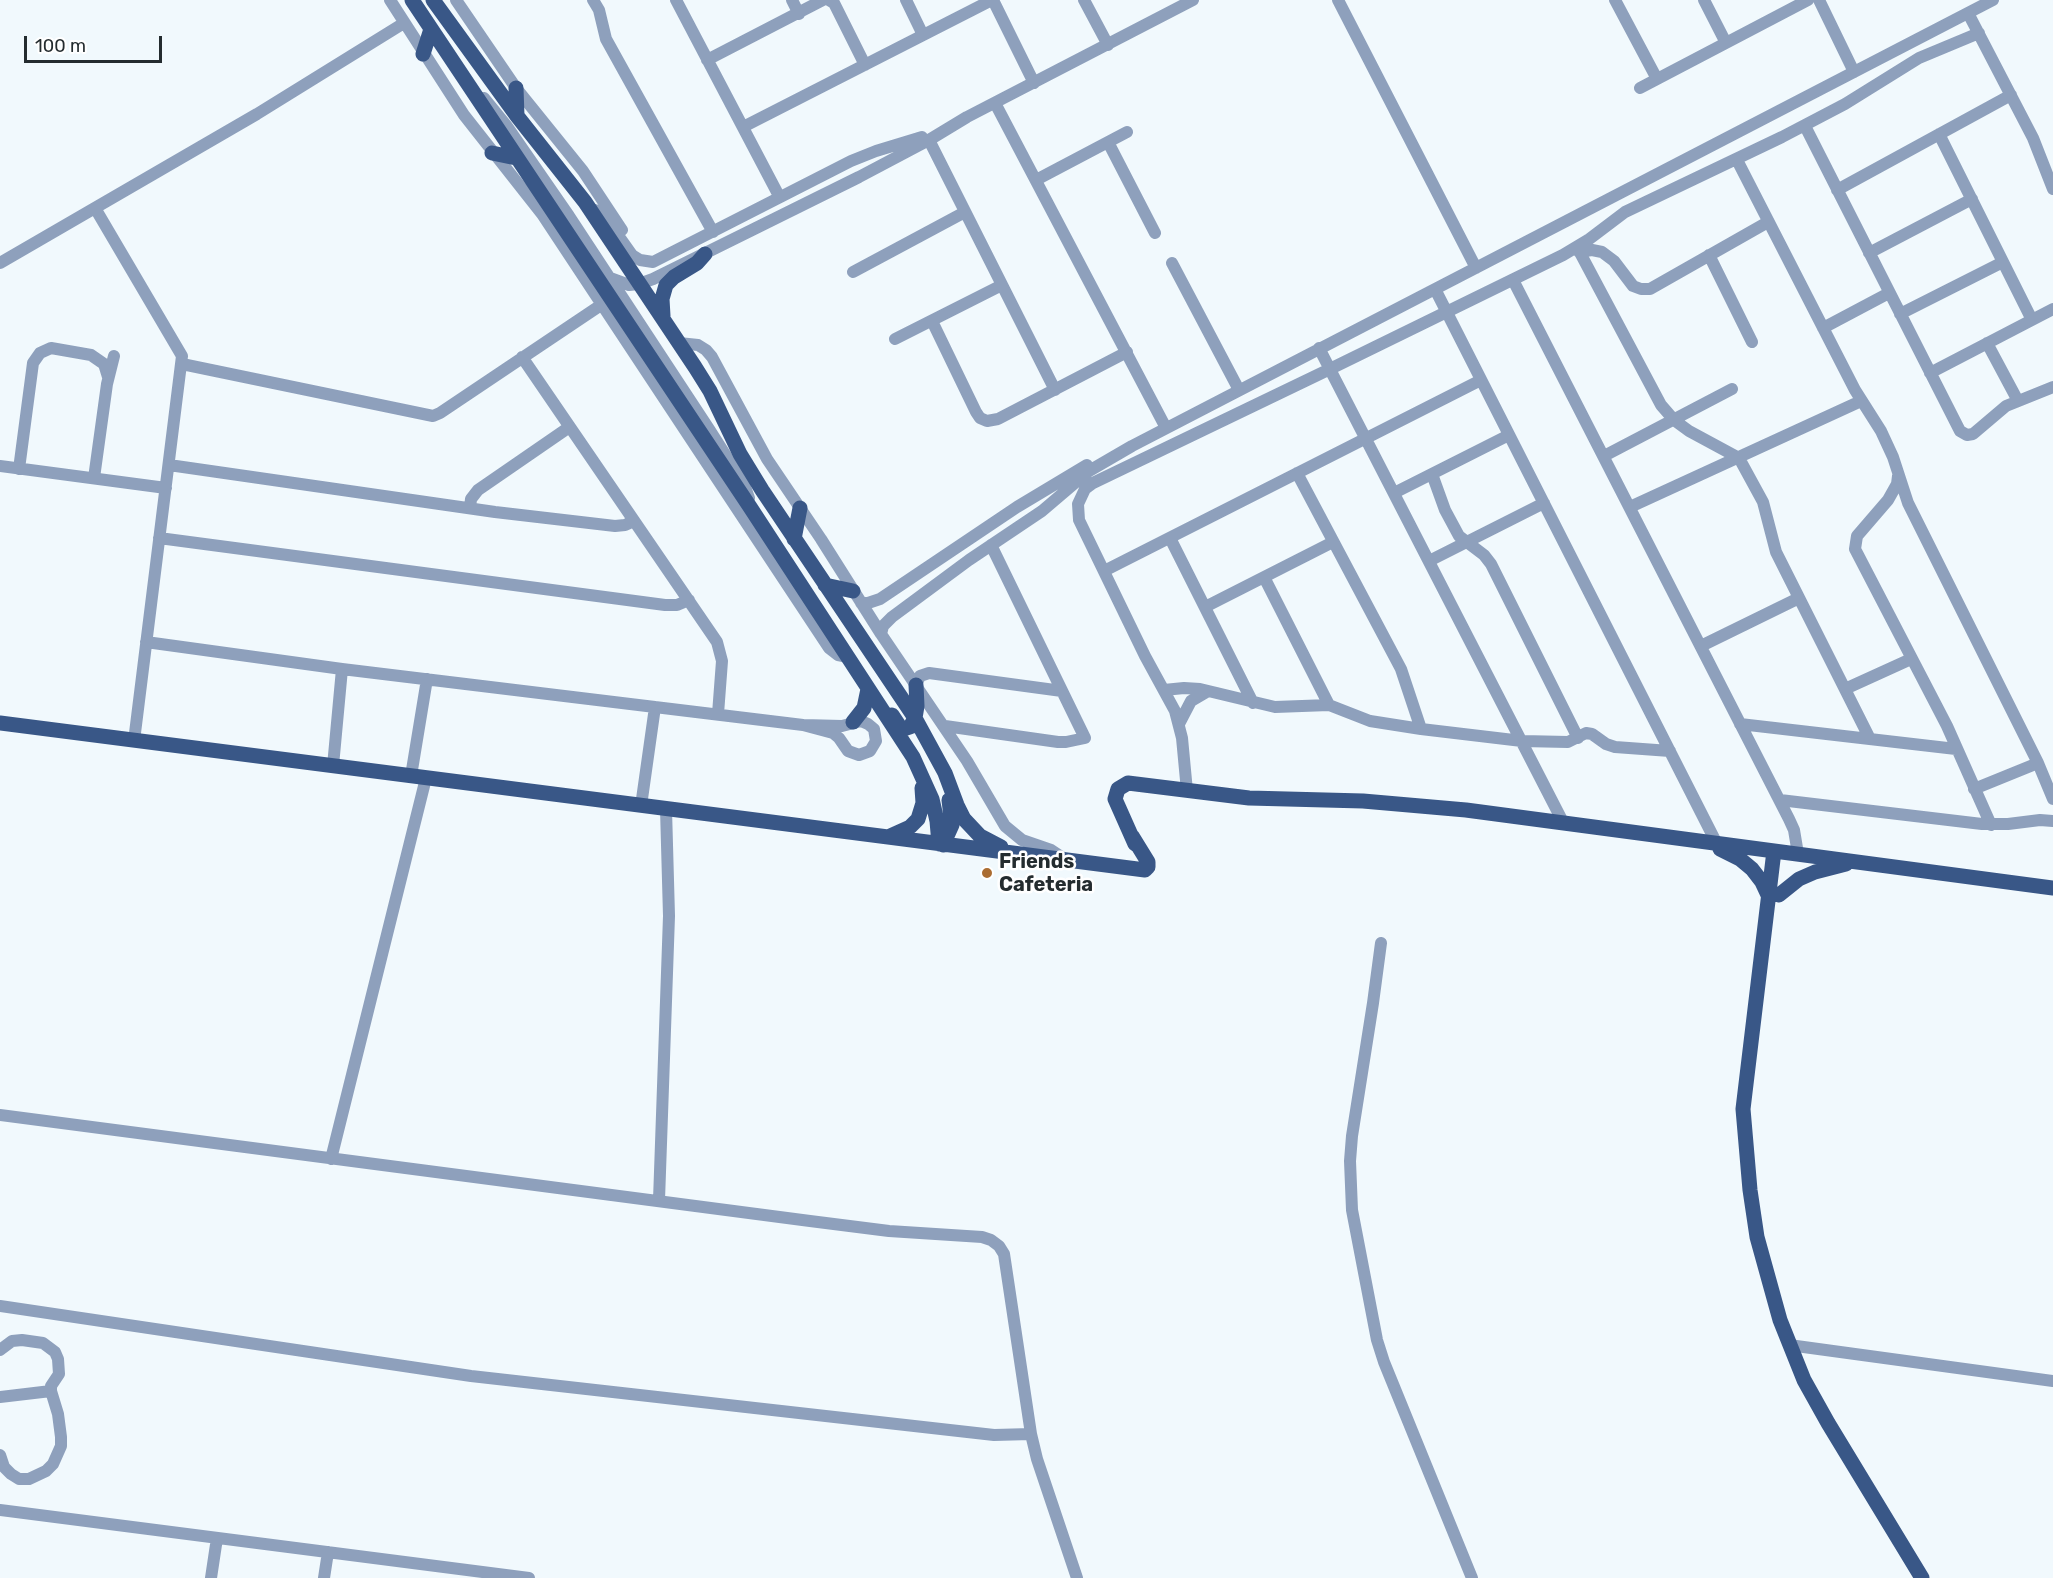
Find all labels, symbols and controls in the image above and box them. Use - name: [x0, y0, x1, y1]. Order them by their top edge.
- scale bar: [27, 24, 165, 62]
- text: 100 m: [35, 35, 86, 57]
- place label: Friends Cafeteria: [999, 850, 1093, 897]
- marker: Friends Cafeteria: [980, 866, 994, 880]

